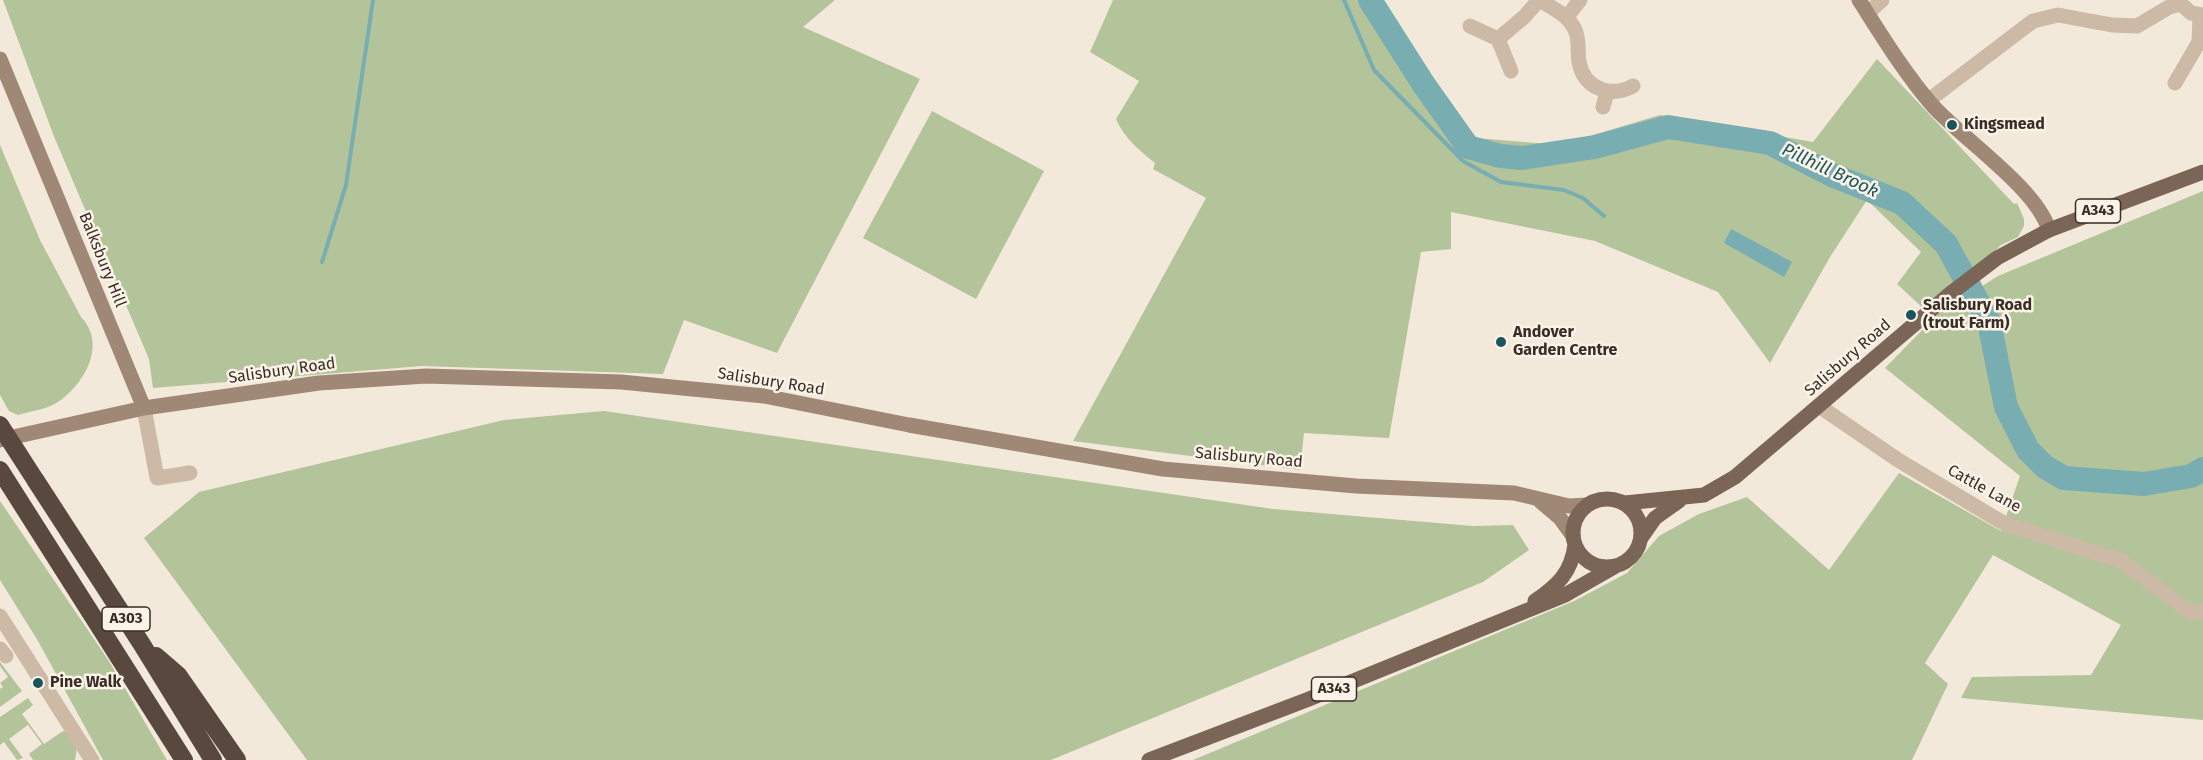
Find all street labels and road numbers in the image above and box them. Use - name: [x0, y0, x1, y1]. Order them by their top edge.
- road number: A343: [2076, 199, 2120, 223]
- street label: Balksbury Hill: [74, 210, 130, 310]
- street label: Salisbury Road: [1801, 315, 1895, 401]
- street label: Salisbury Road: [227, 354, 337, 388]
- street label: Salisbury Road: [716, 364, 826, 400]
- street label: Salisbury Road: [1194, 444, 1304, 472]
- street label: Cattle Lane: [1944, 461, 2024, 517]
- road number: A303: [102, 607, 150, 631]
- road number: A343: [1312, 677, 1356, 701]

